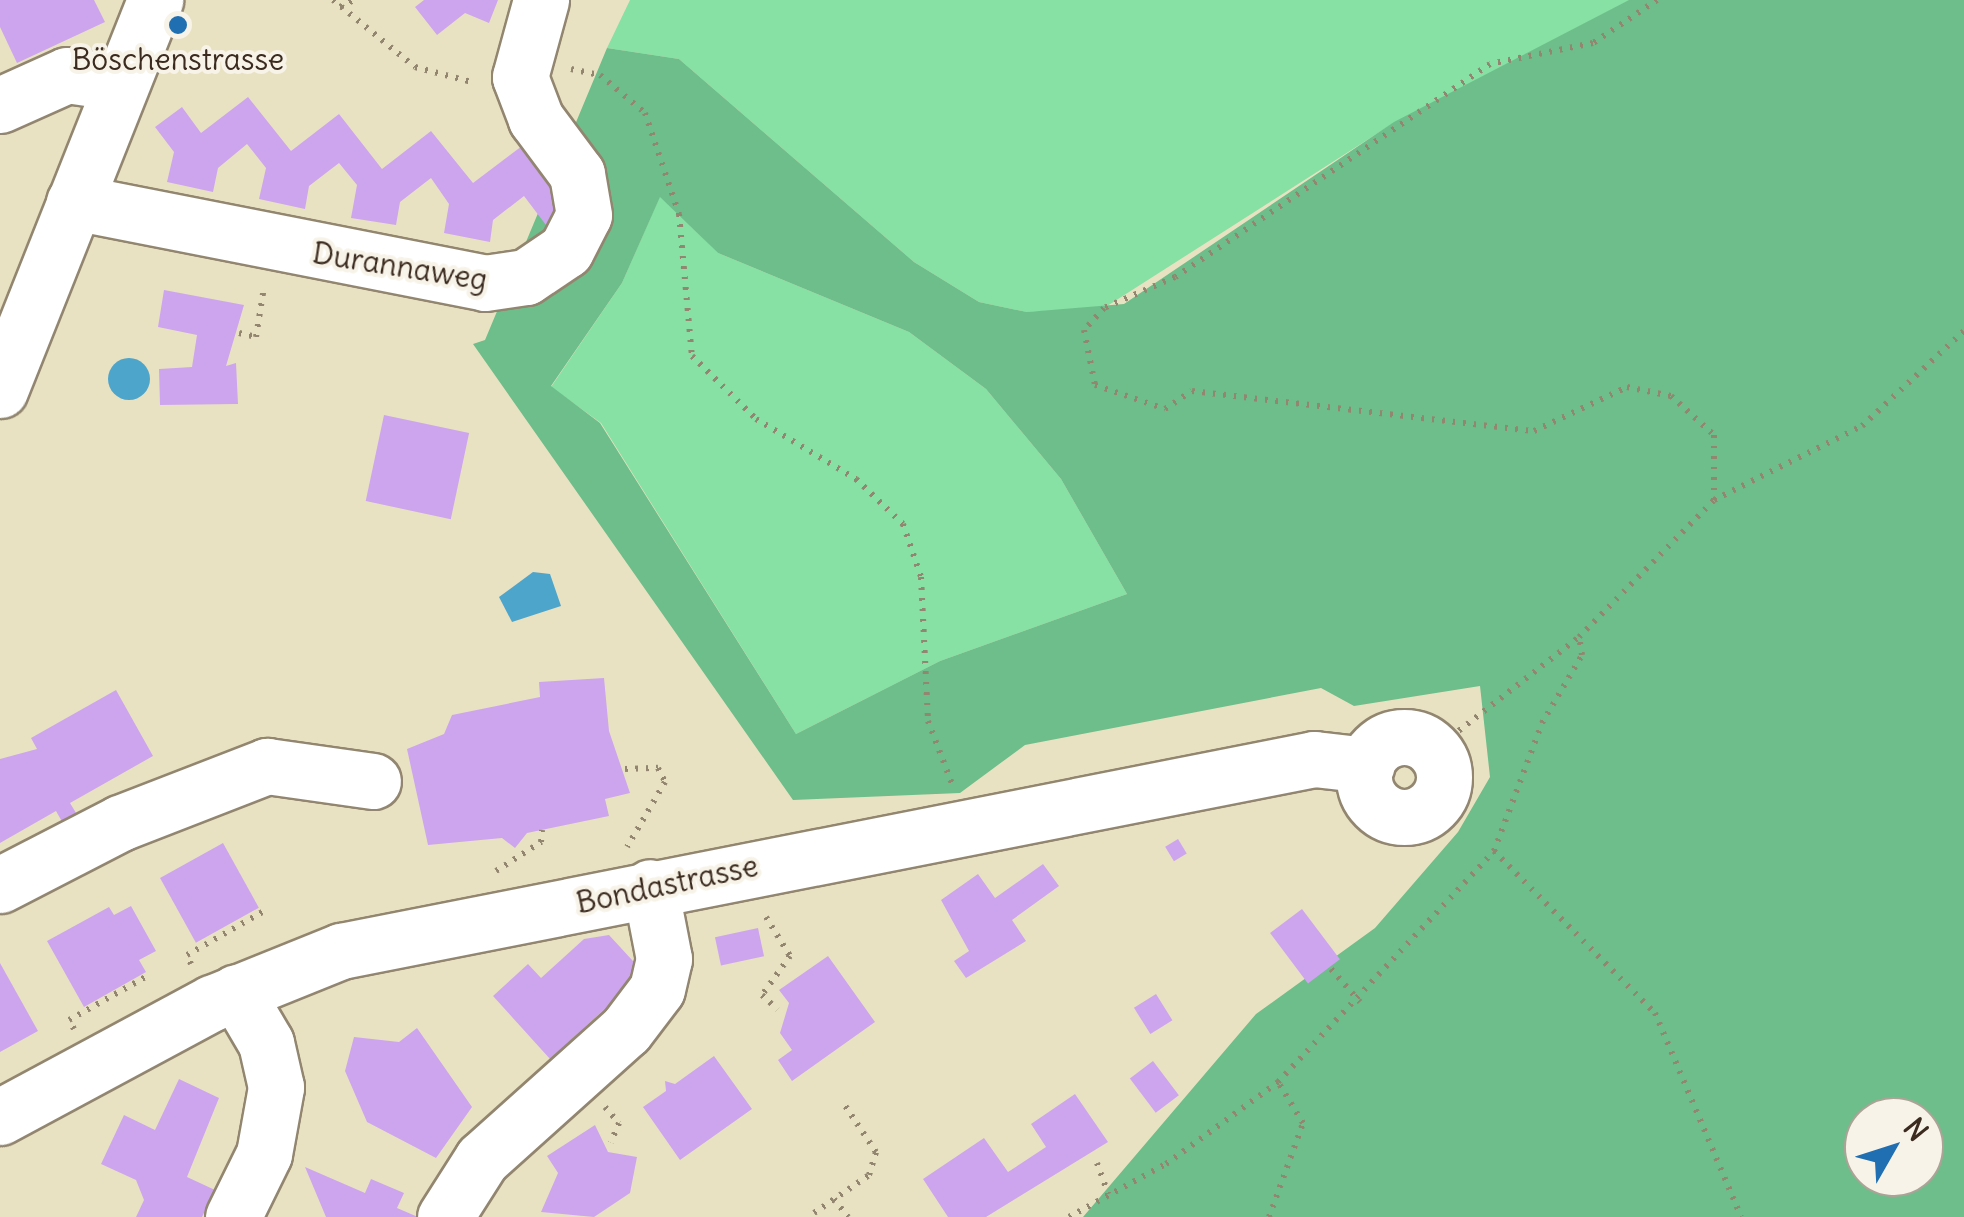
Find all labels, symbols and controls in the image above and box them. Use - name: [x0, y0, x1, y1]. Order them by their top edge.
- marker: Böschenstrasse: [167, 14, 189, 36]
- place label: Böschenstrasse: [72, 41, 284, 77]
- street label: Durannaweg: [310, 234, 490, 298]
- street label: Bondastrasse: [573, 847, 761, 921]
- north arrow: [1844, 1097, 1944, 1197]
- text: N: [1896, 1111, 1936, 1148]

